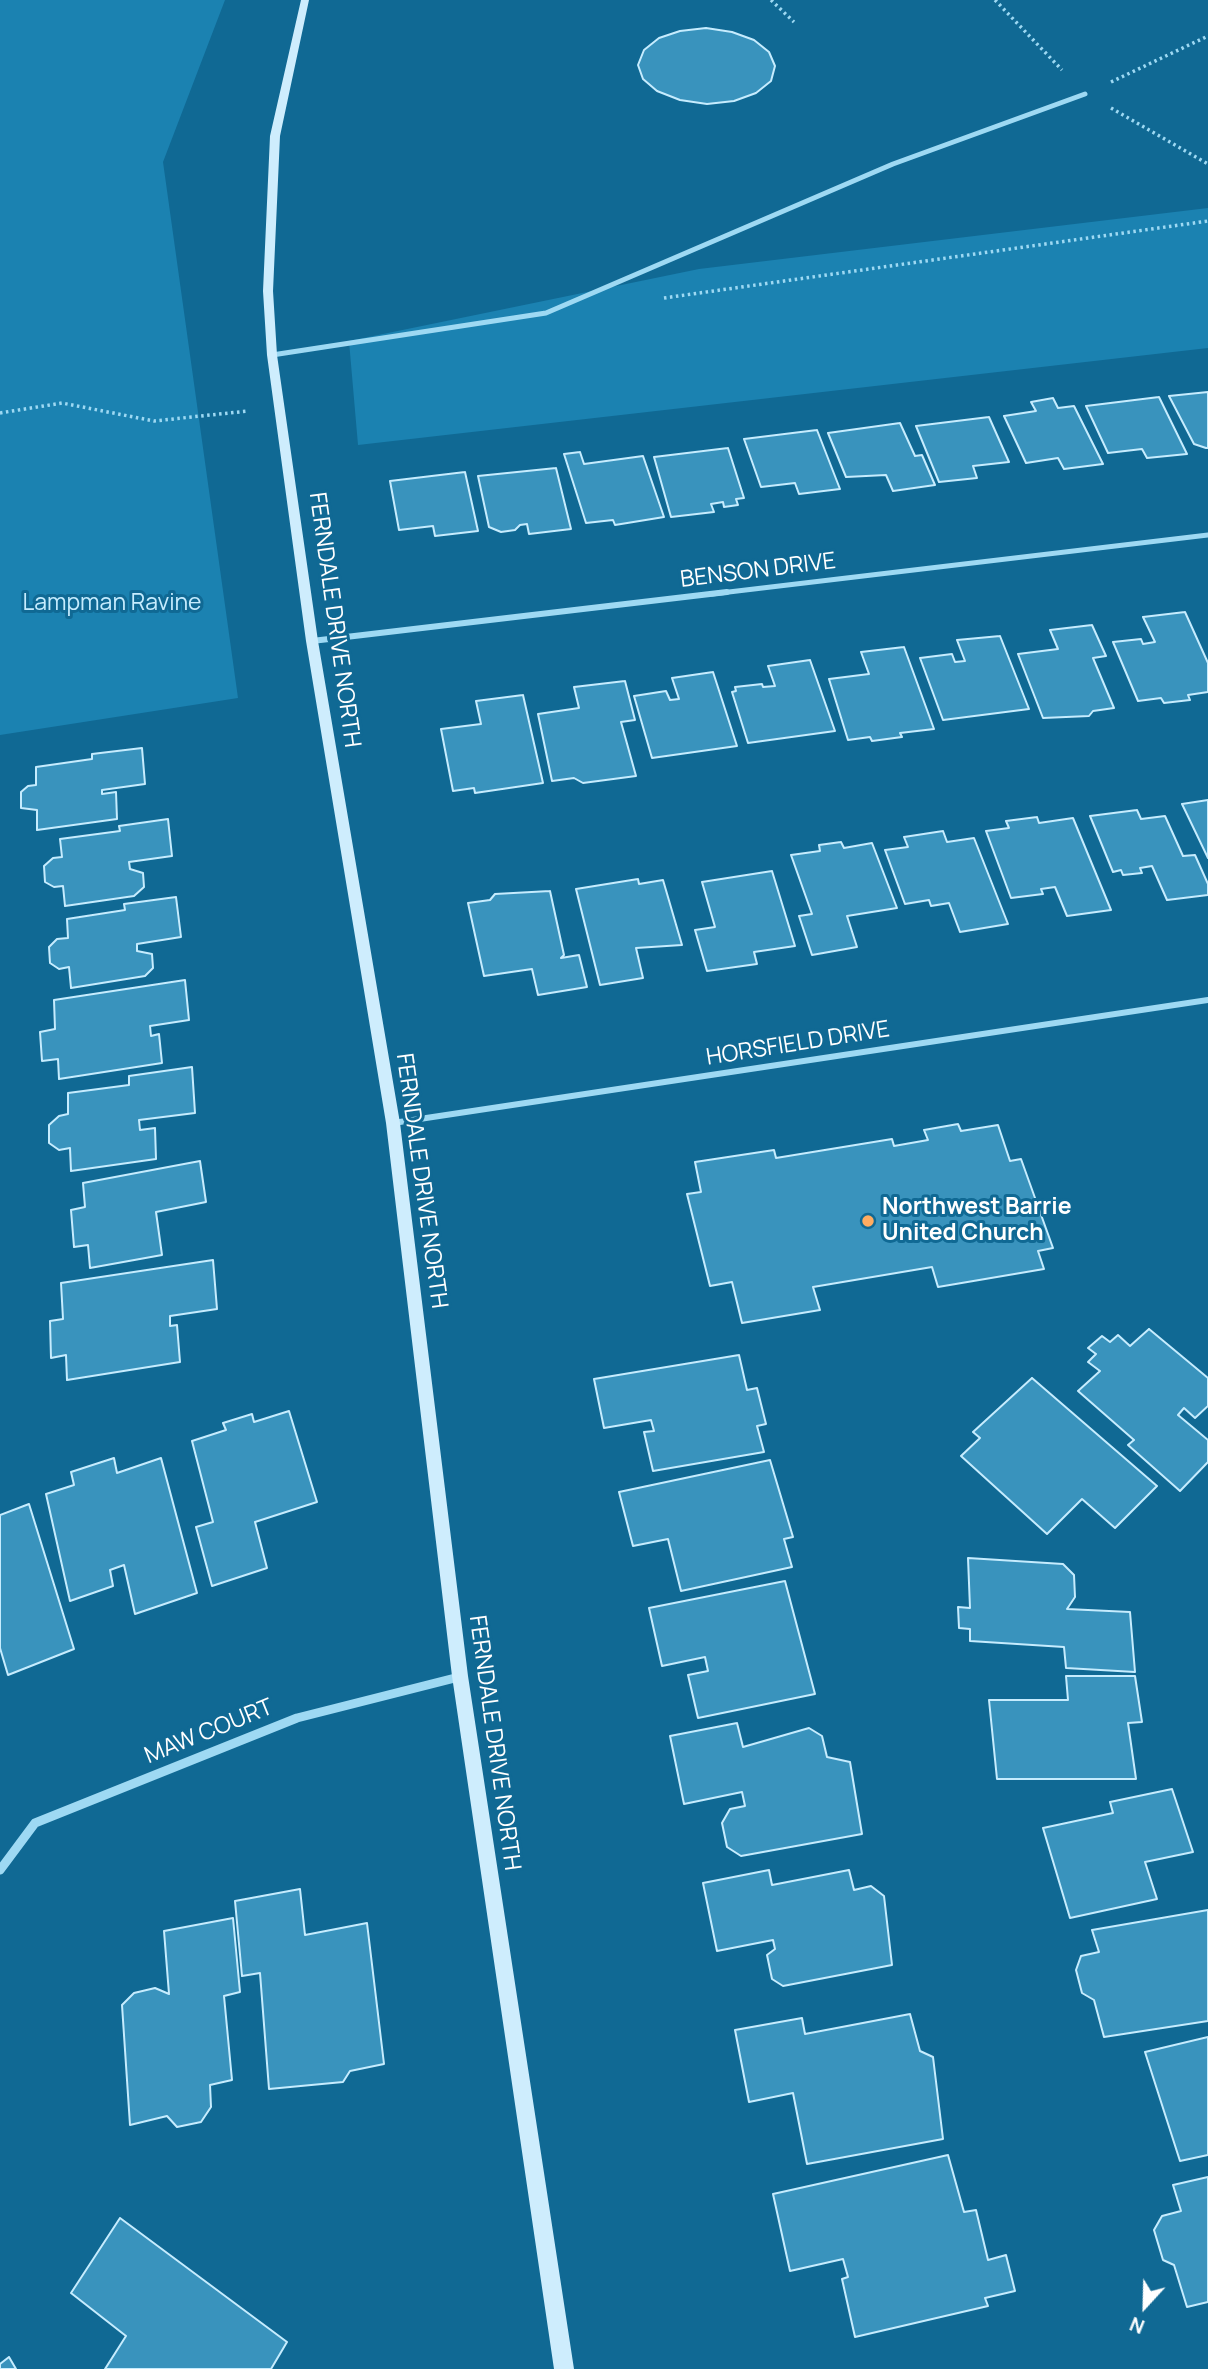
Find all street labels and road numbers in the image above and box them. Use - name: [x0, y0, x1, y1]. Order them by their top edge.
- street label: FERNDALE DRIVE NORTH: [302, 491, 366, 749]
- street label: BENSON DRIVE: [679, 548, 837, 594]
- street label: HORSFIELD DRIVE: [704, 1016, 892, 1072]
- street label: FERNDALE DRIVE NORTH: [389, 1052, 453, 1310]
- street label: FERNDALE DRIVE NORTH: [462, 1614, 526, 1872]
- street label: MAW COURT: [141, 1694, 277, 1770]

